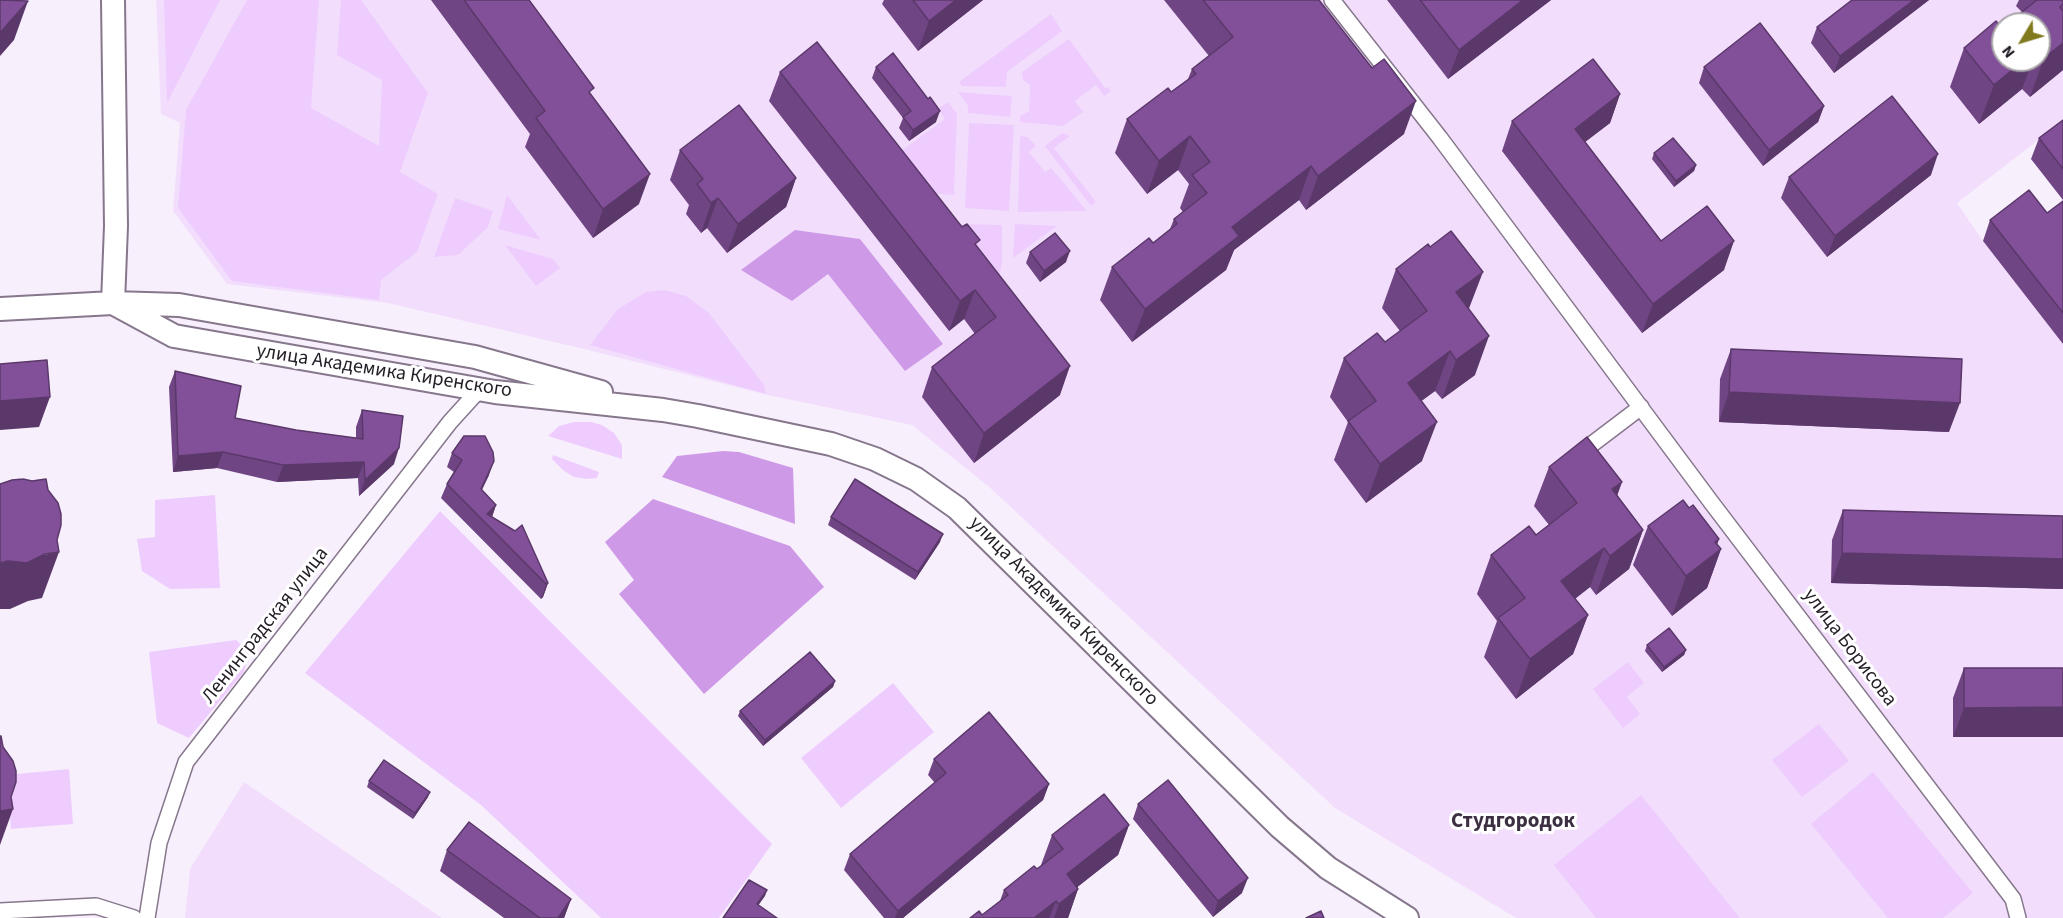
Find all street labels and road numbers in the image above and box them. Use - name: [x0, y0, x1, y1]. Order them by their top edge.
- street label: улица Академика Киренского: [255, 340, 513, 404]
- street label: улица Академика Киренского: [963, 512, 1163, 712]
- street label: Ленинградская улица: [198, 543, 334, 709]
- street label: улица Борисова: [1797, 584, 1901, 712]

